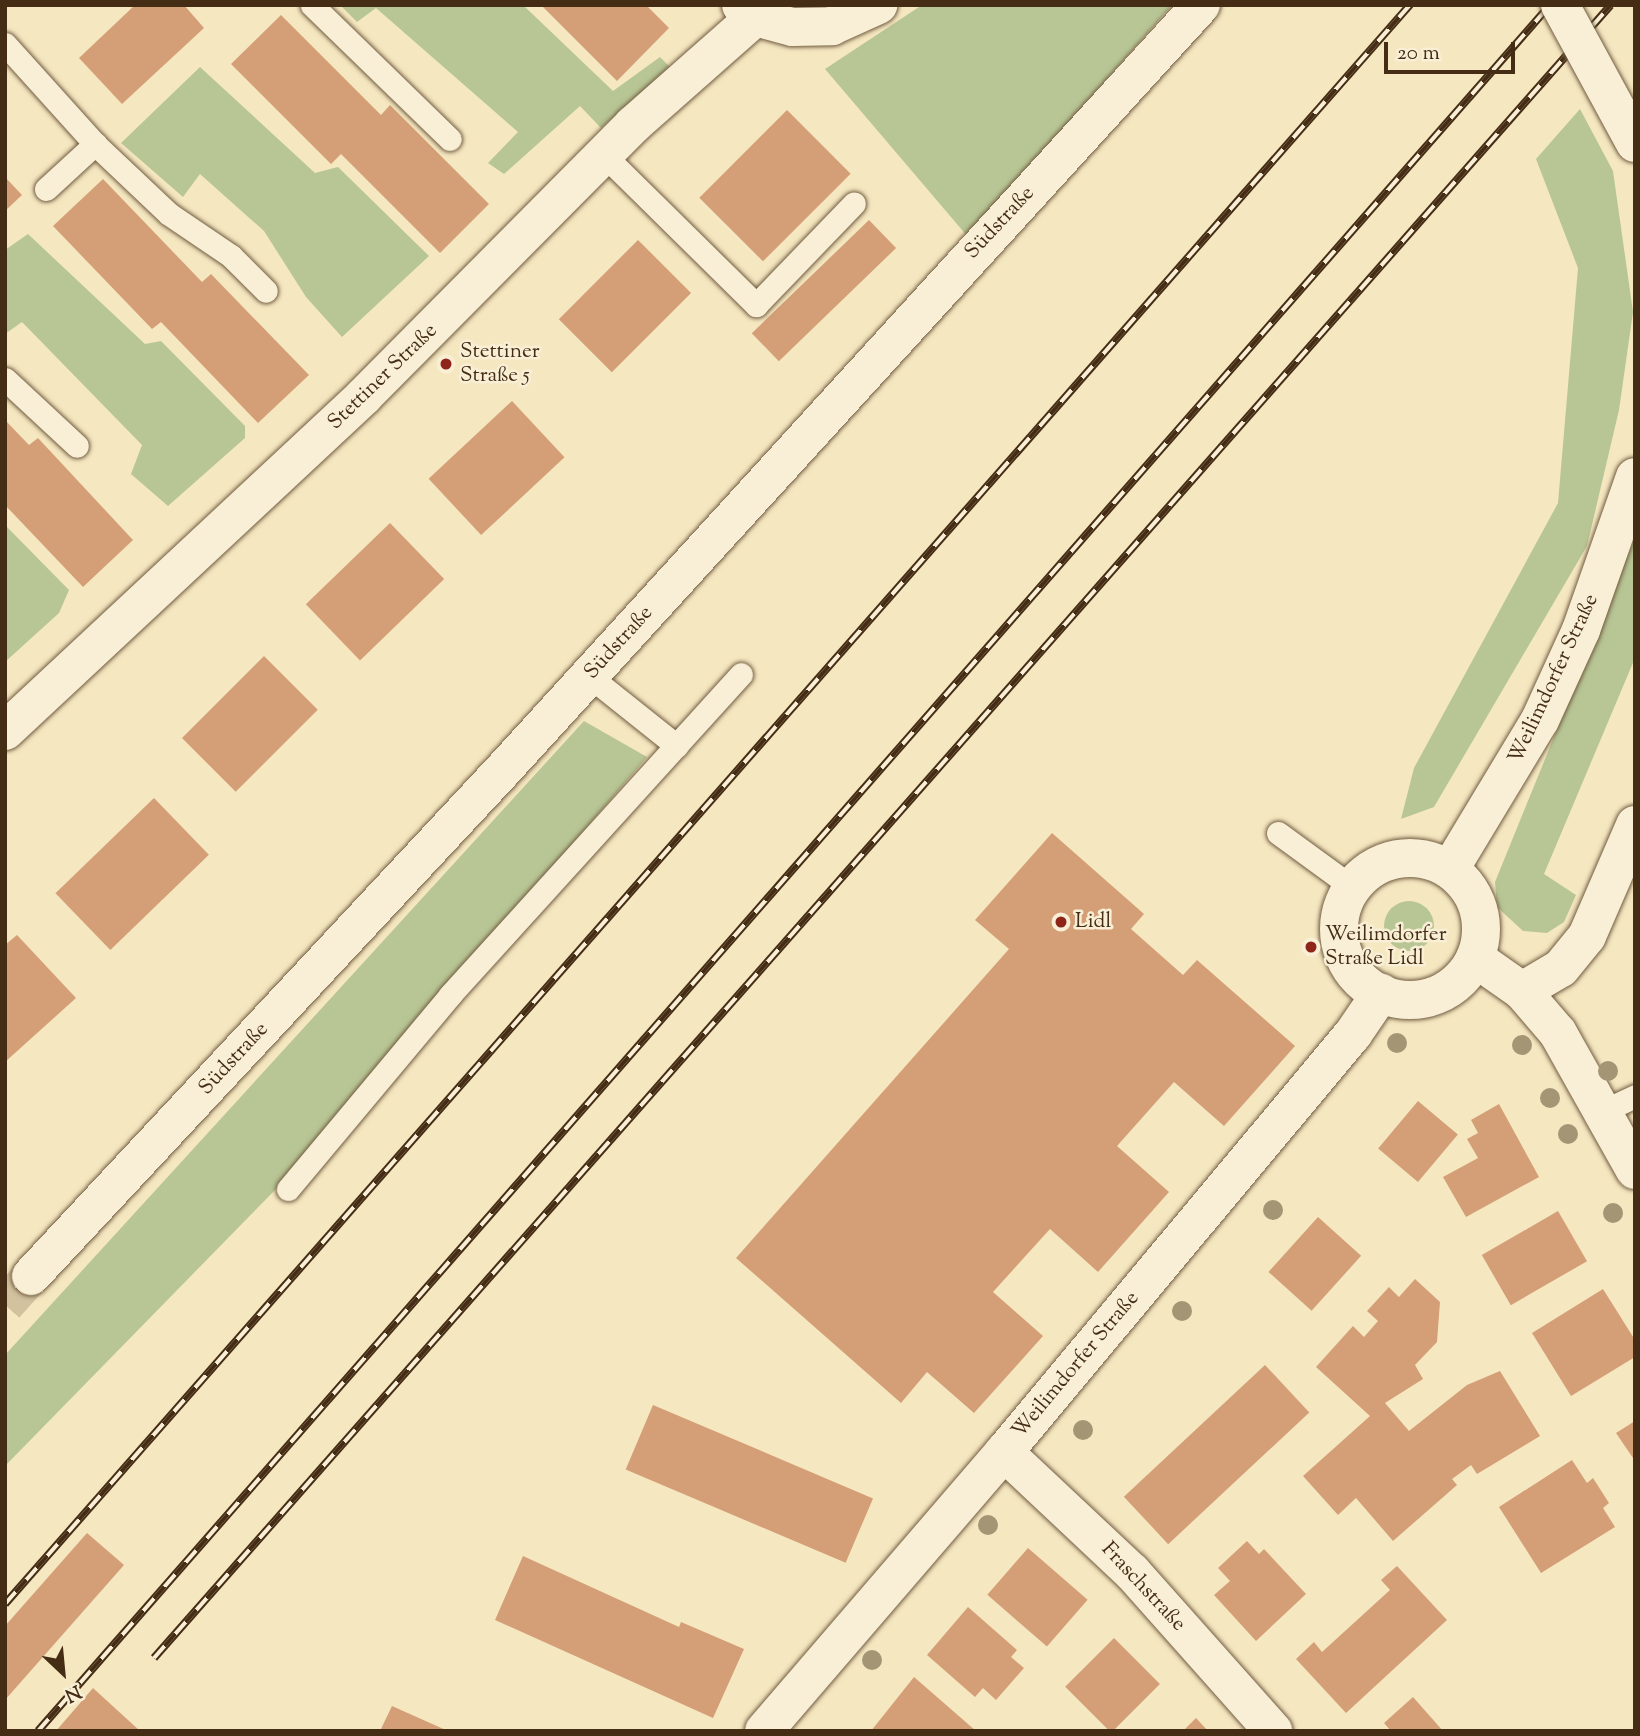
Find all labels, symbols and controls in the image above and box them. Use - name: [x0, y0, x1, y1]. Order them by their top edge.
- scale bar: [1388, 28, 1519, 72]
- text: 20 m: [1397, 39, 1440, 69]
- street label: Südstraße: [960, 181, 1040, 265]
- street label: Stettiner Straße: [323, 319, 443, 435]
- place label: Stettiner Straße 5: [460, 339, 540, 389]
- marker: Stettiner Straße 5: [438, 356, 454, 372]
- street label: Weilimdorfer Straße: [1504, 590, 1604, 768]
- street label: Südstraße: [579, 601, 659, 685]
- place label: Lidl: [1075, 909, 1111, 935]
- marker: Lidl: [1053, 914, 1069, 930]
- place label: Weilimdorfer Straße Lidl: [1325, 922, 1447, 972]
- marker: Weilimdorfer Straße Lidl: [1303, 939, 1319, 955]
- street label: Südstraße: [194, 1017, 274, 1101]
- street label: Weilimdorfer Straße: [1007, 1286, 1145, 1444]
- street label: Fraschstraße: [1095, 1537, 1191, 1637]
- north arrow: [28, 1638, 98, 1708]
- text: N: [60, 1677, 85, 1708]

